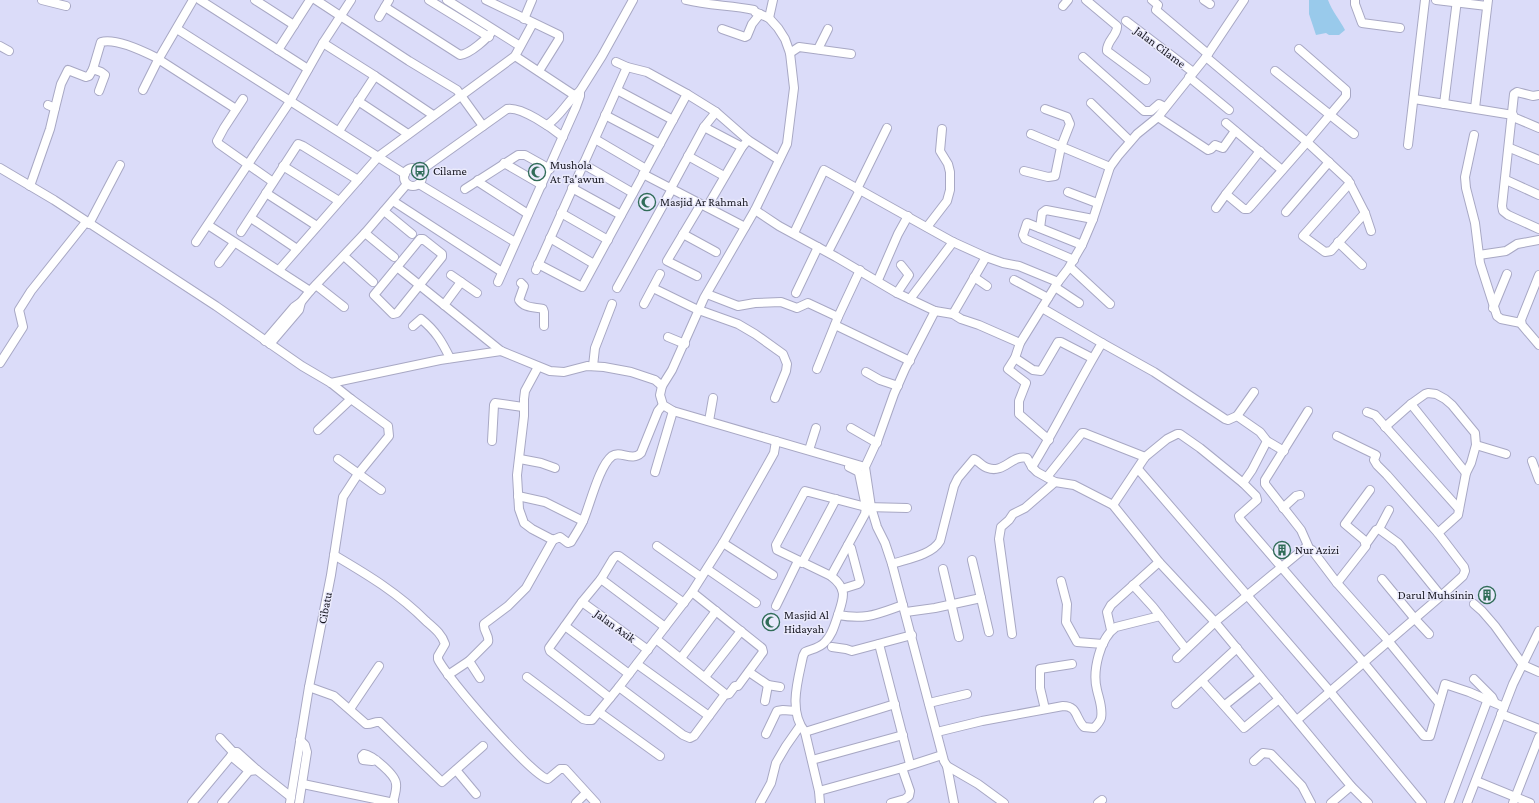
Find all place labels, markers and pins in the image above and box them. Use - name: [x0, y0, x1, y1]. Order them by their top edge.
- place label: Mushola At Ta'awun: [550, 158, 605, 186]
- bus stop icon: Cilame: [410, 161, 430, 181]
- mosque icon: Mushola At Ta'awun: [527, 162, 547, 182]
- place label: Cilame: [433, 164, 467, 178]
- mosque icon: Masjid Ar Rahmah: [637, 192, 657, 212]
- place label: Masjid Ar Rahmah: [660, 195, 749, 209]
- building icon: Nur Azizi: [1272, 540, 1292, 560]
- place label: Nur Azizi: [1295, 543, 1339, 557]
- building icon: Darul Muhsinin: [1477, 585, 1497, 605]
- place label: Darul Muhsinin: [1398, 588, 1475, 602]
- place label: Masjid Al Hidayah: [784, 608, 829, 636]
- mosque icon: Masjid Al Hidayah: [761, 612, 781, 632]

